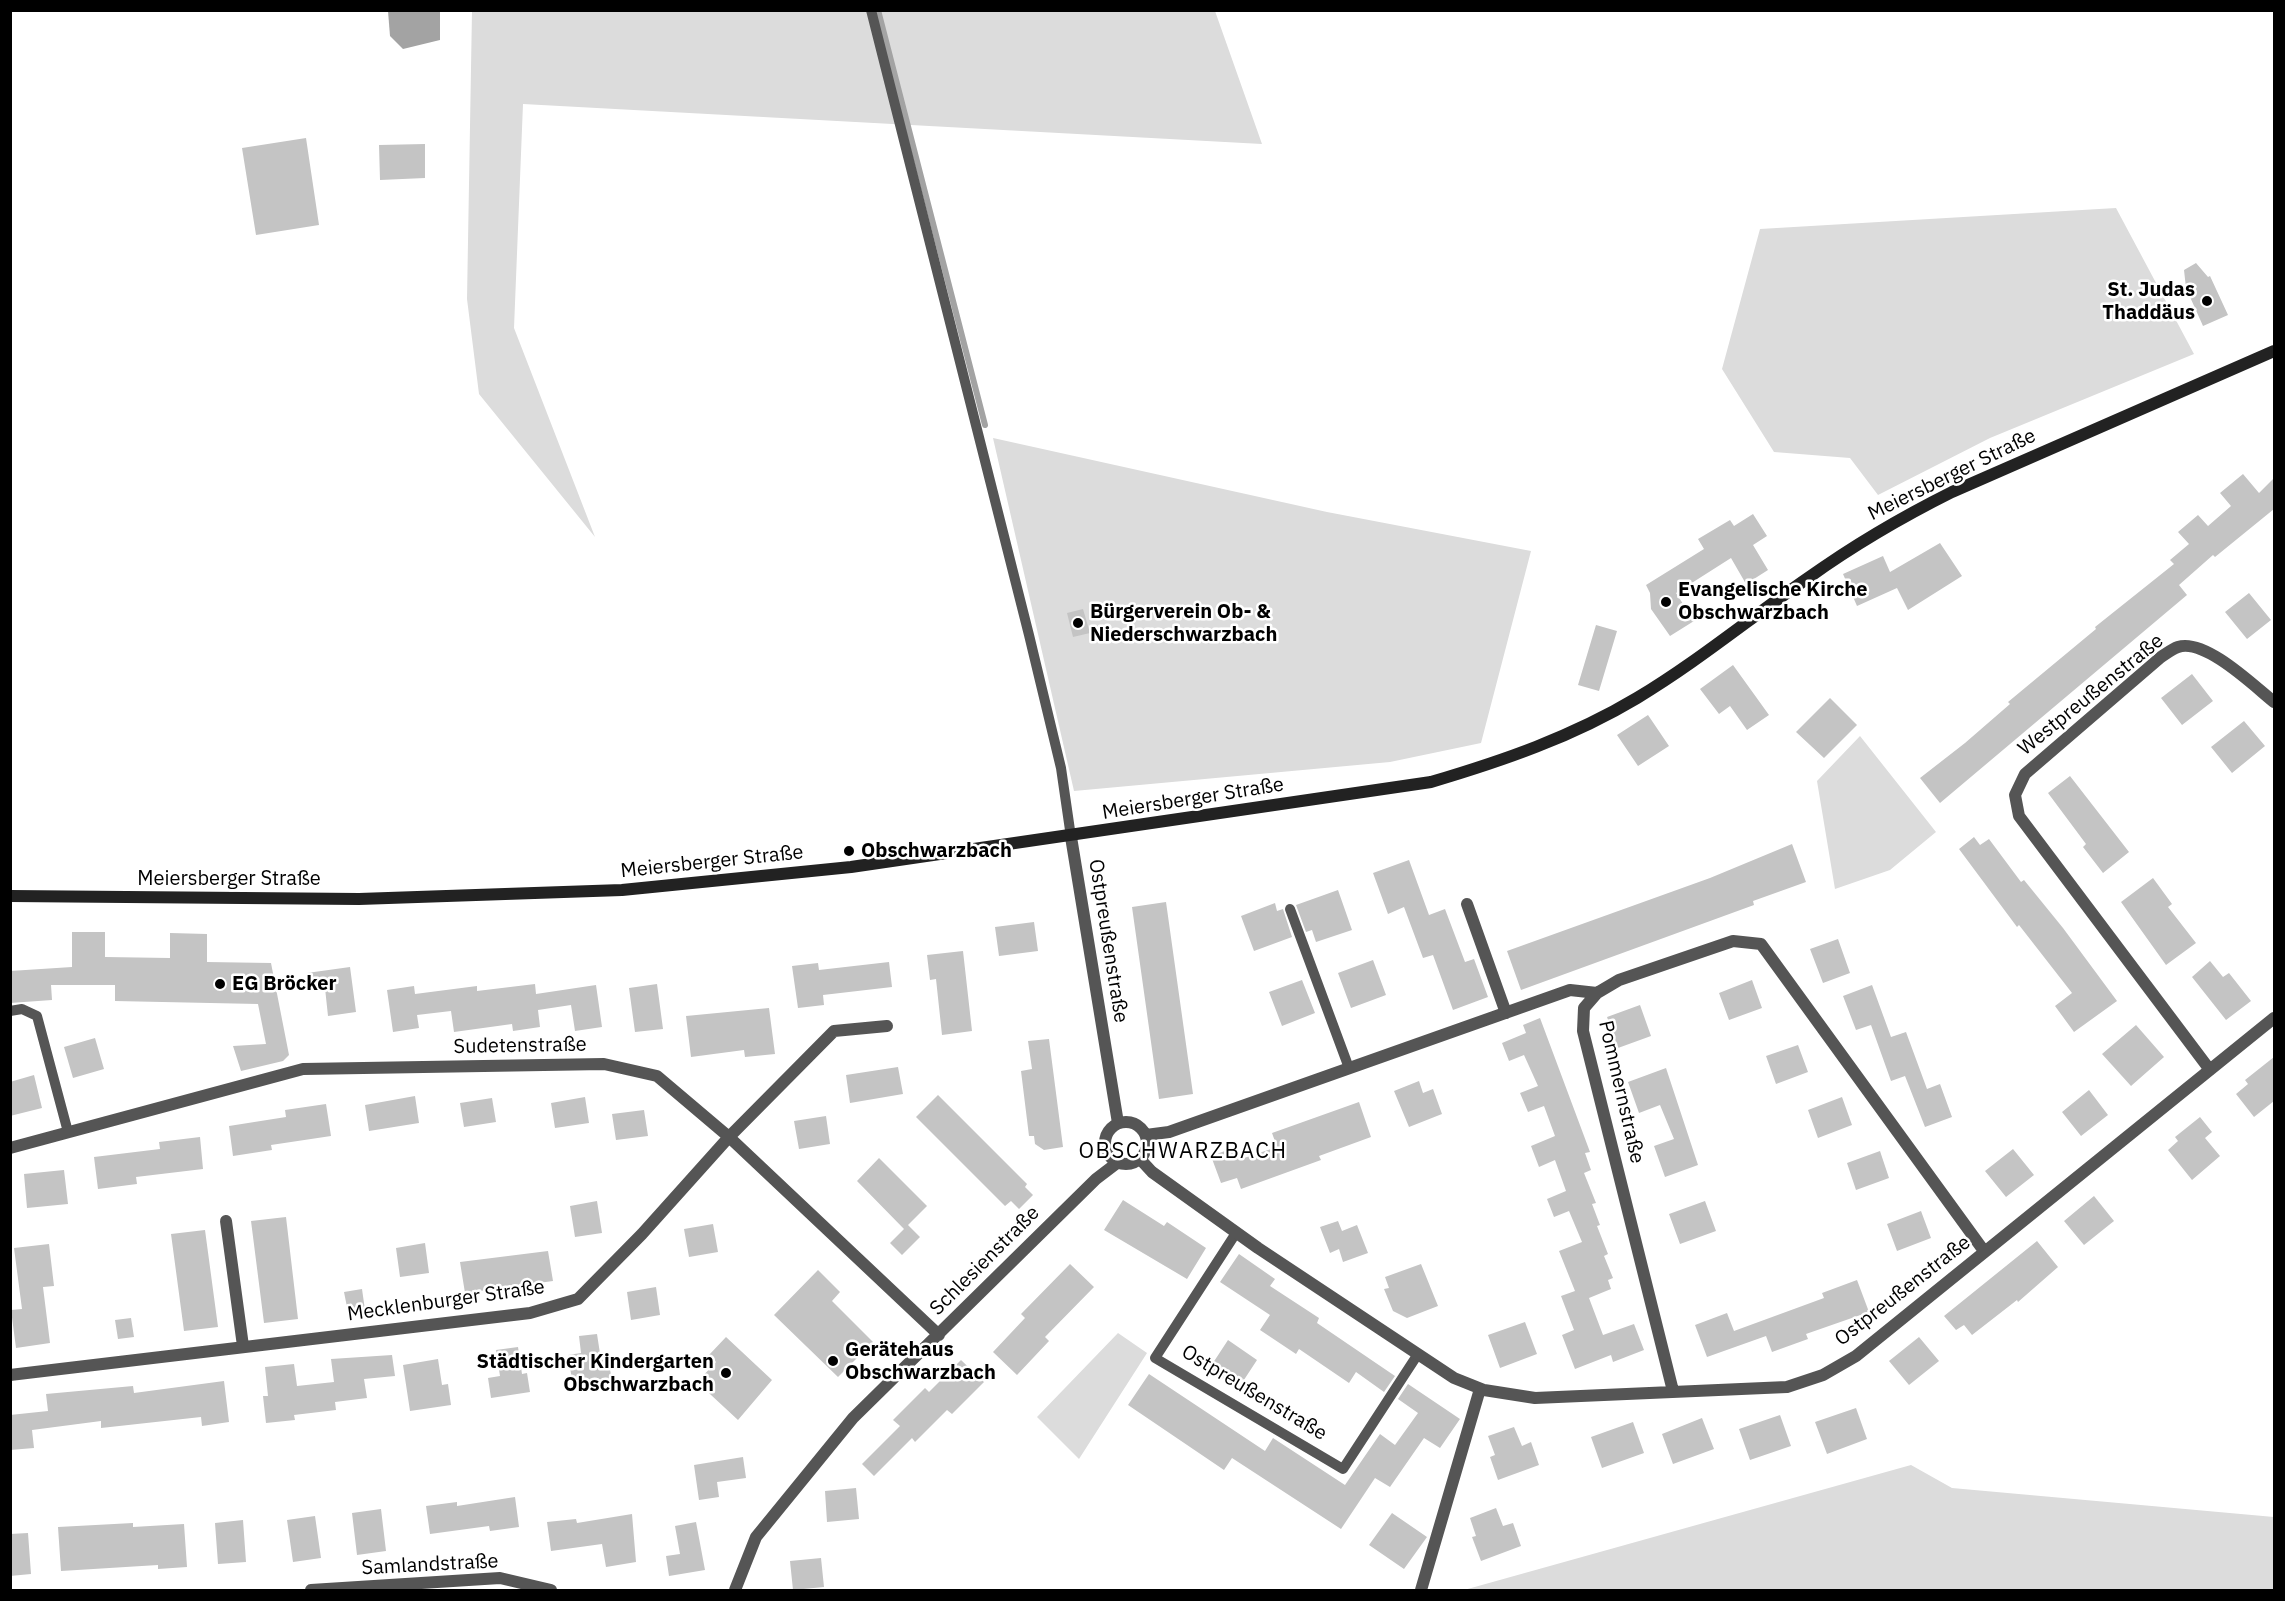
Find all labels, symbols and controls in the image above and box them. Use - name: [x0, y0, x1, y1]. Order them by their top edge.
- place label: St. Judas Thaddäus: [2102, 278, 2195, 325]
- marker: St. Judas Thaddäus: [2200, 294, 2214, 308]
- street label: Meiersberger Straße: [1864, 424, 2040, 526]
- place label: Evangelische Kirche Obschwarzbach: [1678, 578, 1867, 625]
- marker: Evangelische Kirche Obschwarzbach: [1659, 595, 1673, 609]
- place label: Bürgerverein Ob- & Niederschwarzbach: [1090, 600, 1277, 647]
- marker: Bürgerverein Ob- & Niederschwarzbach: [1071, 616, 1085, 630]
- street label: Westpreußenstraße: [2014, 629, 2168, 761]
- street label: Meiersberger Straße: [1100, 773, 1286, 825]
- place label: Obschwarzbach: [861, 839, 1012, 863]
- street label: Meiersberger Straße: [619, 840, 805, 884]
- marker: Obschwarzbach: [842, 844, 856, 858]
- street label: Ostpreußenstraße: [1083, 857, 1133, 1025]
- street label: Meiersberger Straße: [137, 867, 321, 891]
- place label: EG Bröcker: [232, 972, 336, 996]
- marker: EG Bröcker: [213, 977, 227, 991]
- street label: Pommernstraße: [1593, 1018, 1649, 1166]
- street label: Sudetenstraße: [453, 1033, 587, 1059]
- district label: OBSCHWARZBACH: [1078, 1139, 1288, 1165]
- street label: Schlesienstraße: [925, 1201, 1045, 1321]
- street label: Ostpreußenstraße: [1830, 1231, 1976, 1351]
- street label: Mecklenburger Straße: [346, 1275, 546, 1327]
- place label: Gerätehaus Obschwarzbach: [845, 1338, 996, 1385]
- street label: Ostpreußenstraße: [1177, 1340, 1331, 1446]
- place label: Städtischer Kindergarten Obschwarzbach: [477, 1350, 714, 1397]
- marker: Gerätehaus Obschwarzbach: [826, 1354, 840, 1368]
- marker: Städtischer Kindergarten Obschwarzbach: [719, 1366, 733, 1380]
- street label: Samlandstraße: [361, 1549, 499, 1581]

